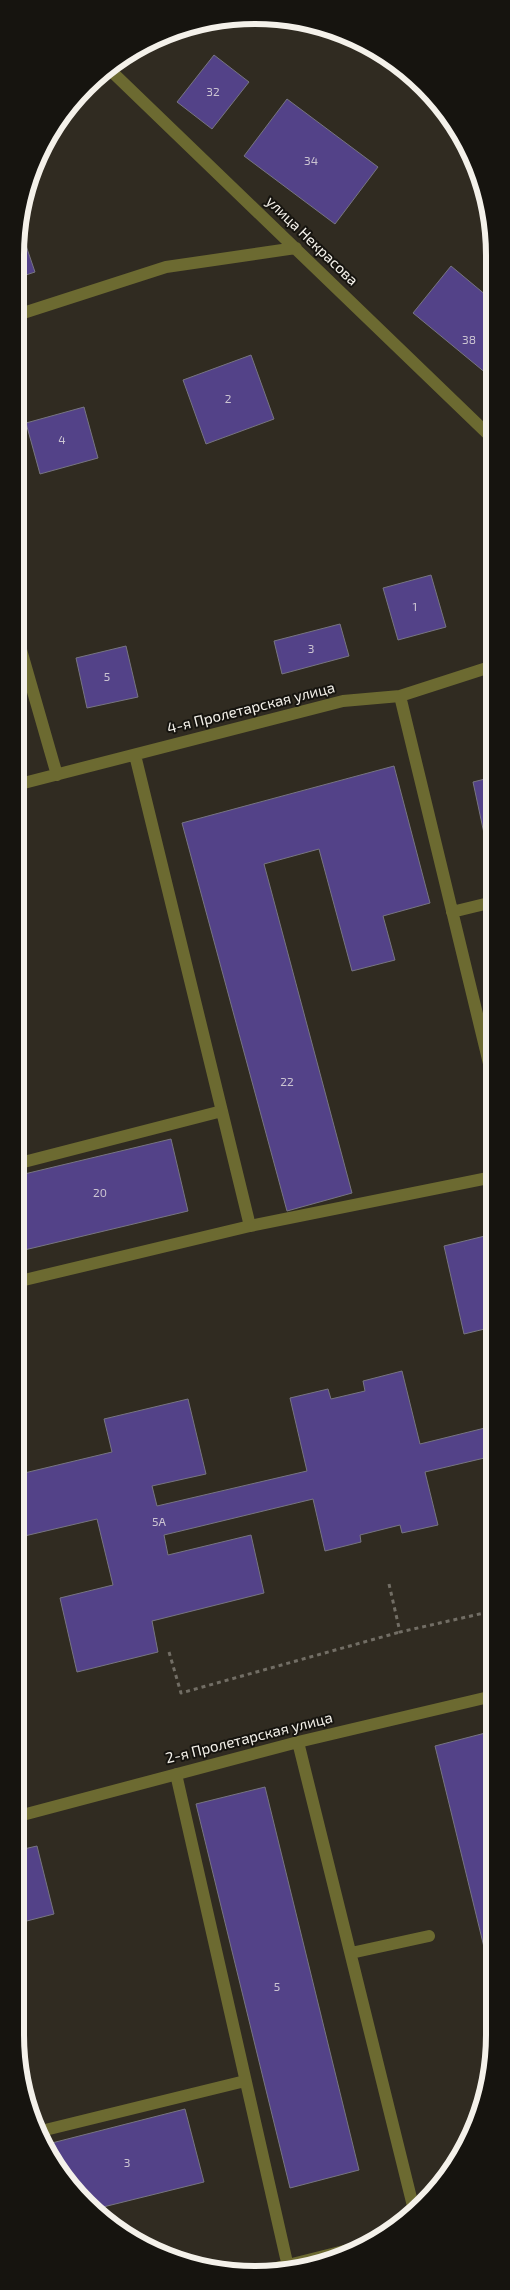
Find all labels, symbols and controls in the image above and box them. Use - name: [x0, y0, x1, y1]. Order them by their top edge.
- house number: 32: [206, 84, 220, 98]
- house number: 34: [304, 153, 318, 167]
- street label: улица Некрасова: [262, 192, 362, 289]
- house number: 38: [462, 332, 476, 346]
- house number: 2: [225, 391, 232, 405]
- house number: 4: [58, 432, 66, 446]
- house number: 1: [413, 599, 417, 613]
- house number: 3: [308, 641, 314, 655]
- house number: 5: [104, 669, 110, 683]
- street label: 4-я Пролетарская улица: [165, 677, 337, 738]
- house number: 22: [280, 1074, 294, 1088]
- house number: 20: [93, 1185, 107, 1199]
- house number: 5А: [152, 1514, 166, 1528]
- street label: 2-я Пролетарская улица: [163, 1708, 334, 1767]
- house number: 5: [274, 1979, 280, 1993]
- house number: 3: [124, 2155, 130, 2169]

